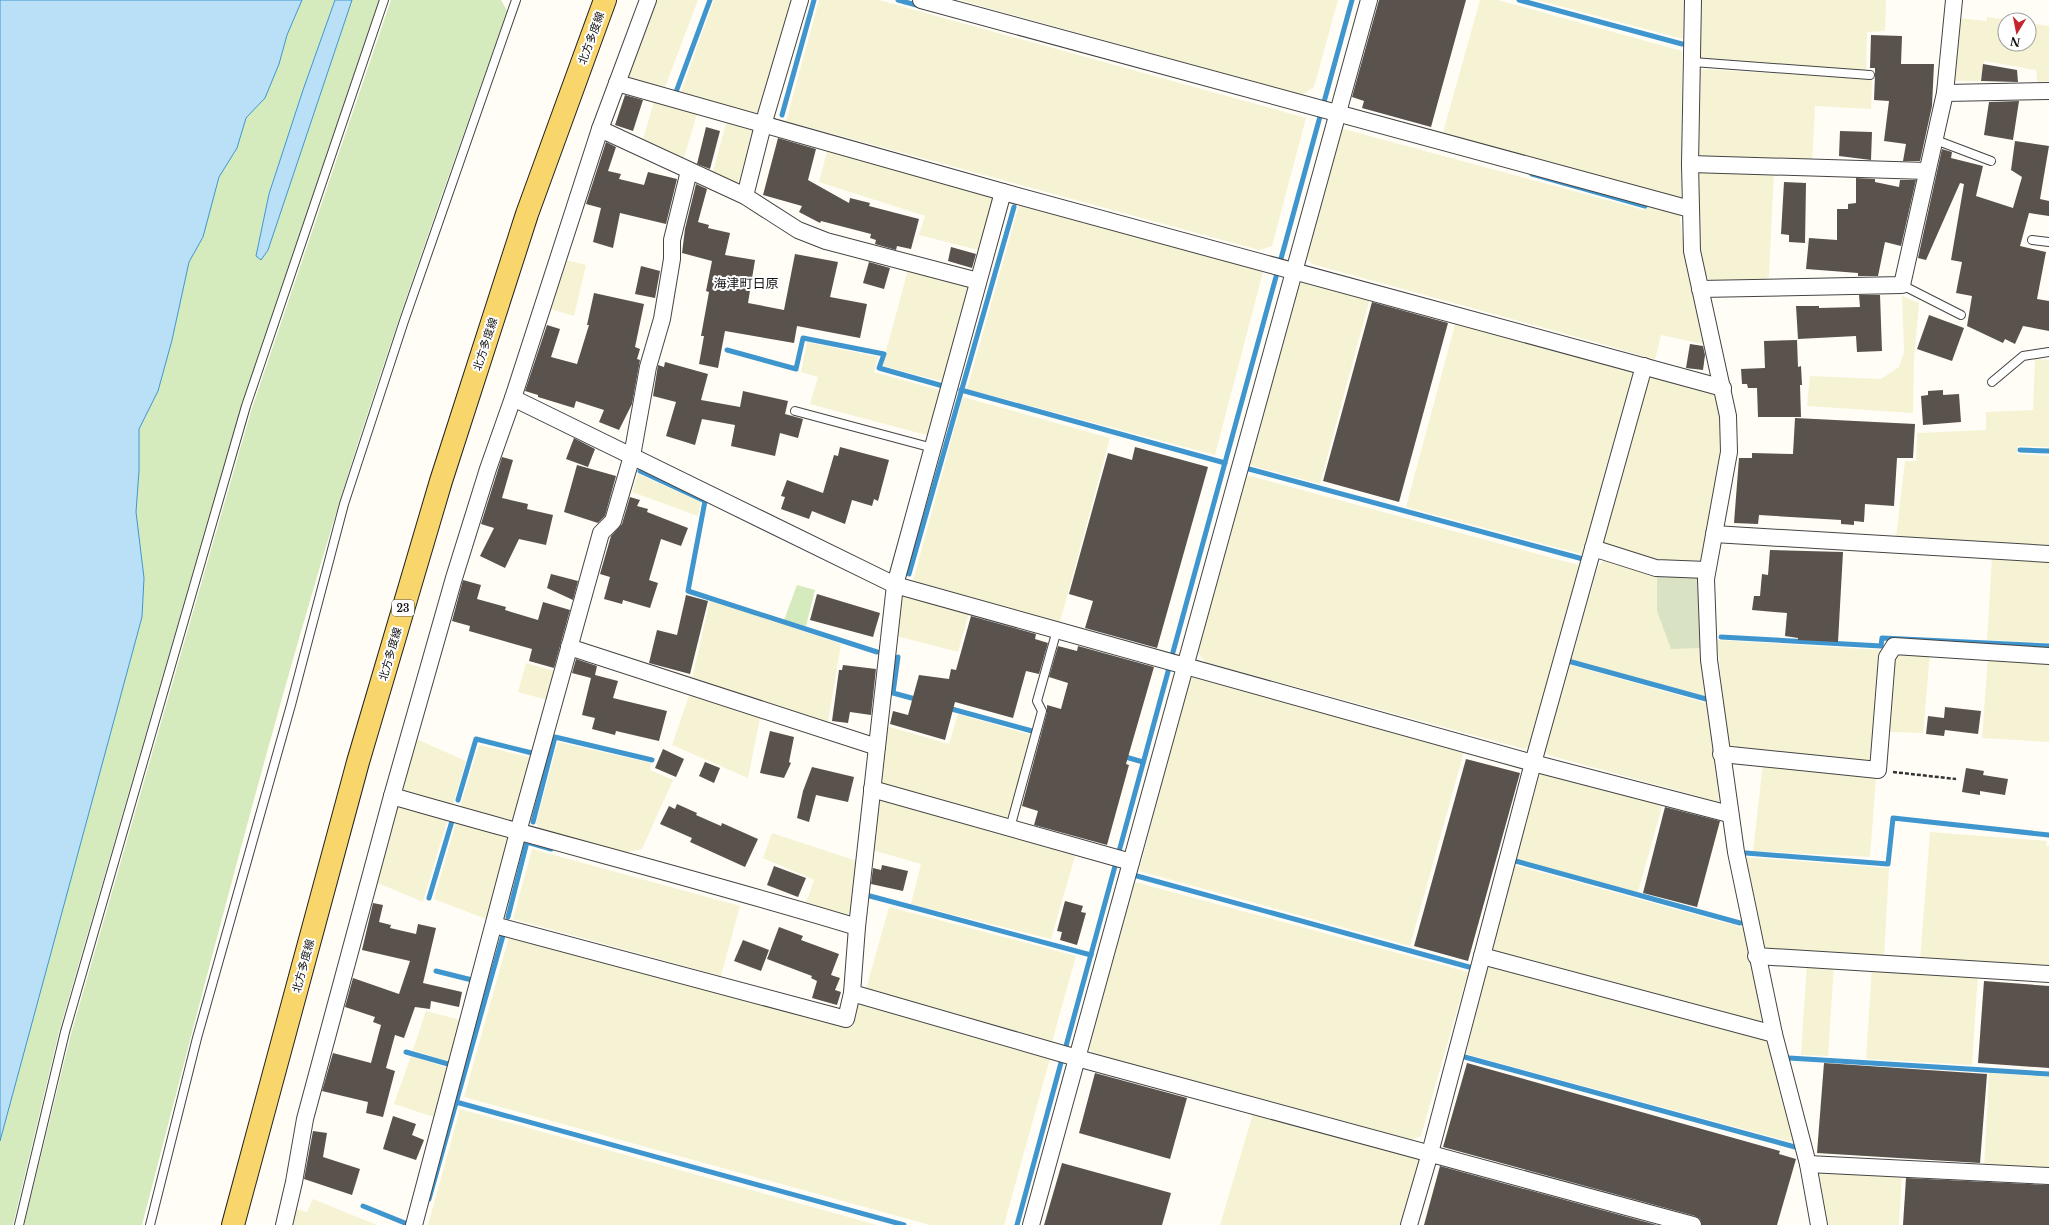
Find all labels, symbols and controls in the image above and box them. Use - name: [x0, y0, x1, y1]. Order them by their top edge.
- street label: 北方多度線: [575, 10, 607, 66]
- north arrow: [1997, 12, 2037, 52]
- text: N: [2008, 34, 2022, 50]
- district label: 海津町日原: [713, 275, 779, 292]
- street label: 北方多度線: [470, 316, 500, 372]
- road number: 23: [392, 600, 414, 616]
- street label: 北方多度線: [376, 626, 404, 682]
- street label: 北方多度線: [289, 938, 317, 994]

